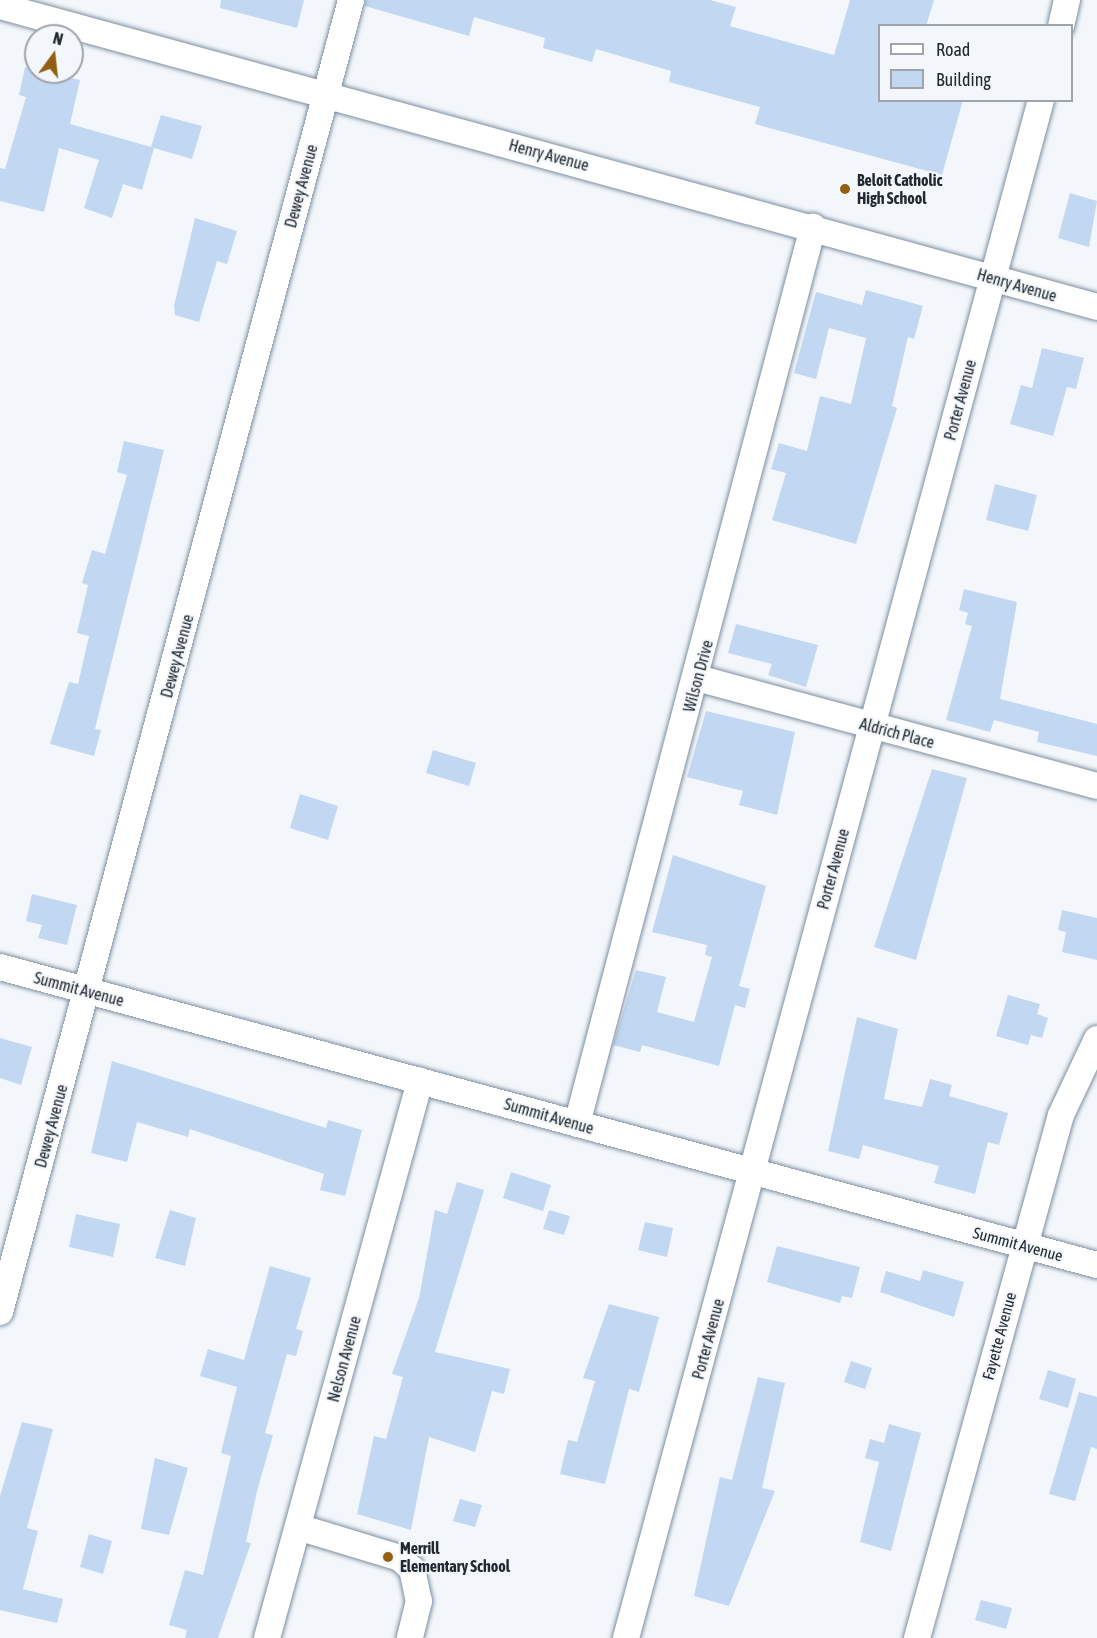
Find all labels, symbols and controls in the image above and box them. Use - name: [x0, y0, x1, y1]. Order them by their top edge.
- north arrow: [24, 24, 84, 84]
- legend: [878, 24, 1073, 102]
- text: N: [51, 29, 65, 48]
- text: Road: [936, 39, 970, 60]
- text: Building: [936, 69, 991, 90]
- street label: Henry Avenue: [507, 135, 591, 175]
- street label: Dewey Avenue: [281, 142, 321, 230]
- place label: Beloit Catholic High School: [857, 170, 942, 208]
- marker: Beloit Catholic High School: [838, 182, 852, 196]
- street label: Henry Avenue: [975, 264, 1059, 306]
- street label: Porter Avenue: [940, 358, 980, 442]
- street label: Dewey Avenue: [157, 612, 197, 700]
- street label: Wilson Drive: [679, 638, 717, 714]
- street label: Aldrich Place: [858, 714, 936, 752]
- street label: Porter Avenue: [813, 827, 853, 911]
- street label: Summit Avenue: [32, 968, 126, 1010]
- street label: Dewey Avenue: [31, 1082, 71, 1170]
- street label: Summit Avenue: [502, 1094, 596, 1138]
- street label: Summit Avenue: [971, 1223, 1065, 1265]
- street label: Fayette Avenue: [978, 1290, 1020, 1382]
- street label: Porter Avenue: [688, 1297, 728, 1381]
- street label: Nelson Avenue: [323, 1314, 365, 1404]
- place label: Merrill Elementary School: [400, 1538, 510, 1576]
- marker: Merrill Elementary School: [381, 1550, 395, 1564]

